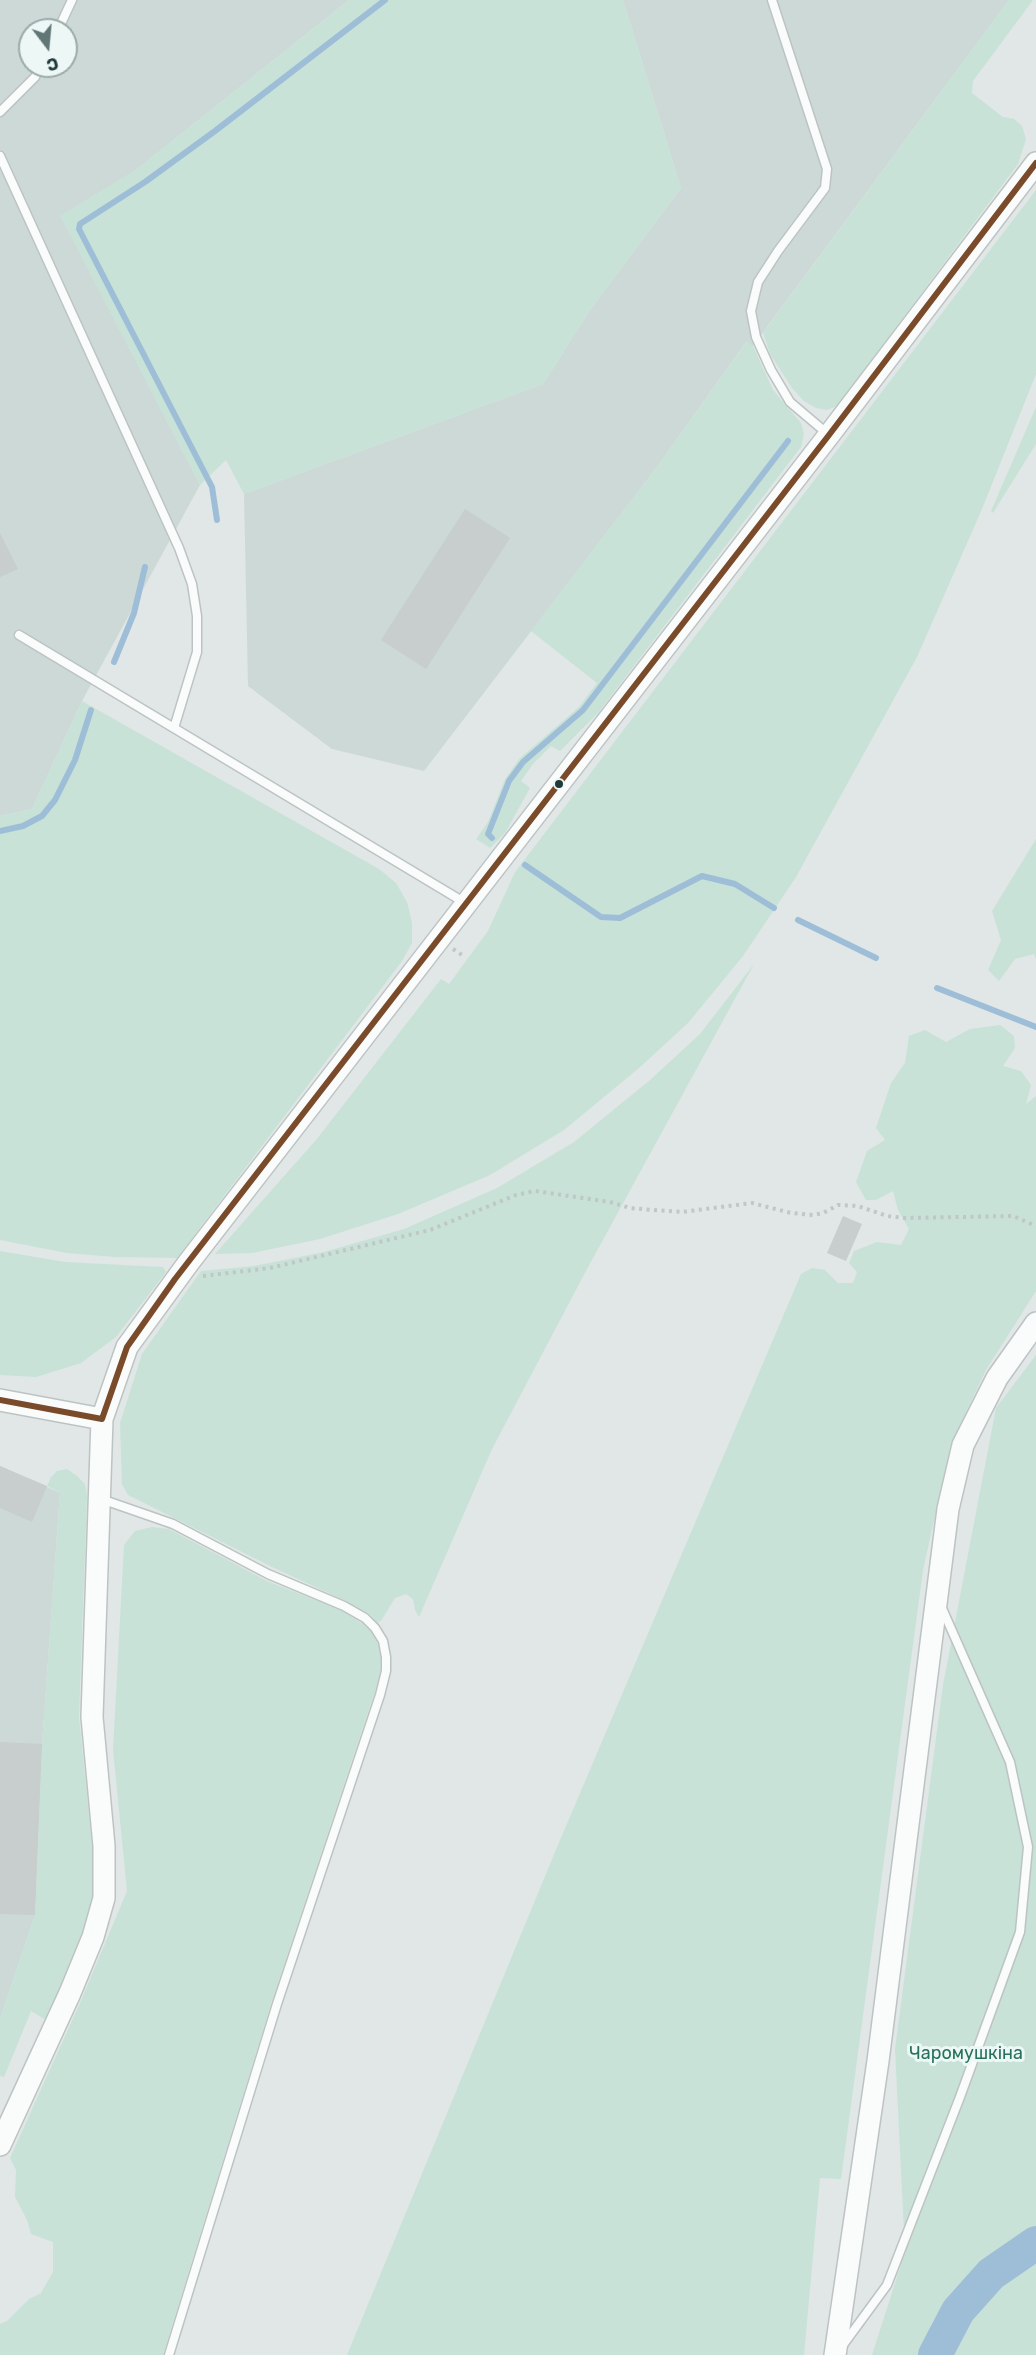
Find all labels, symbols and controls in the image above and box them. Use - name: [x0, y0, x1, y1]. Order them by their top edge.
- north arrow: [18, 18, 78, 78]
- text: С: [45, 53, 61, 75]
- unlabelled marker: [553, 778, 565, 790]
- park label: Чаромушкіна: [909, 2043, 1023, 2065]

